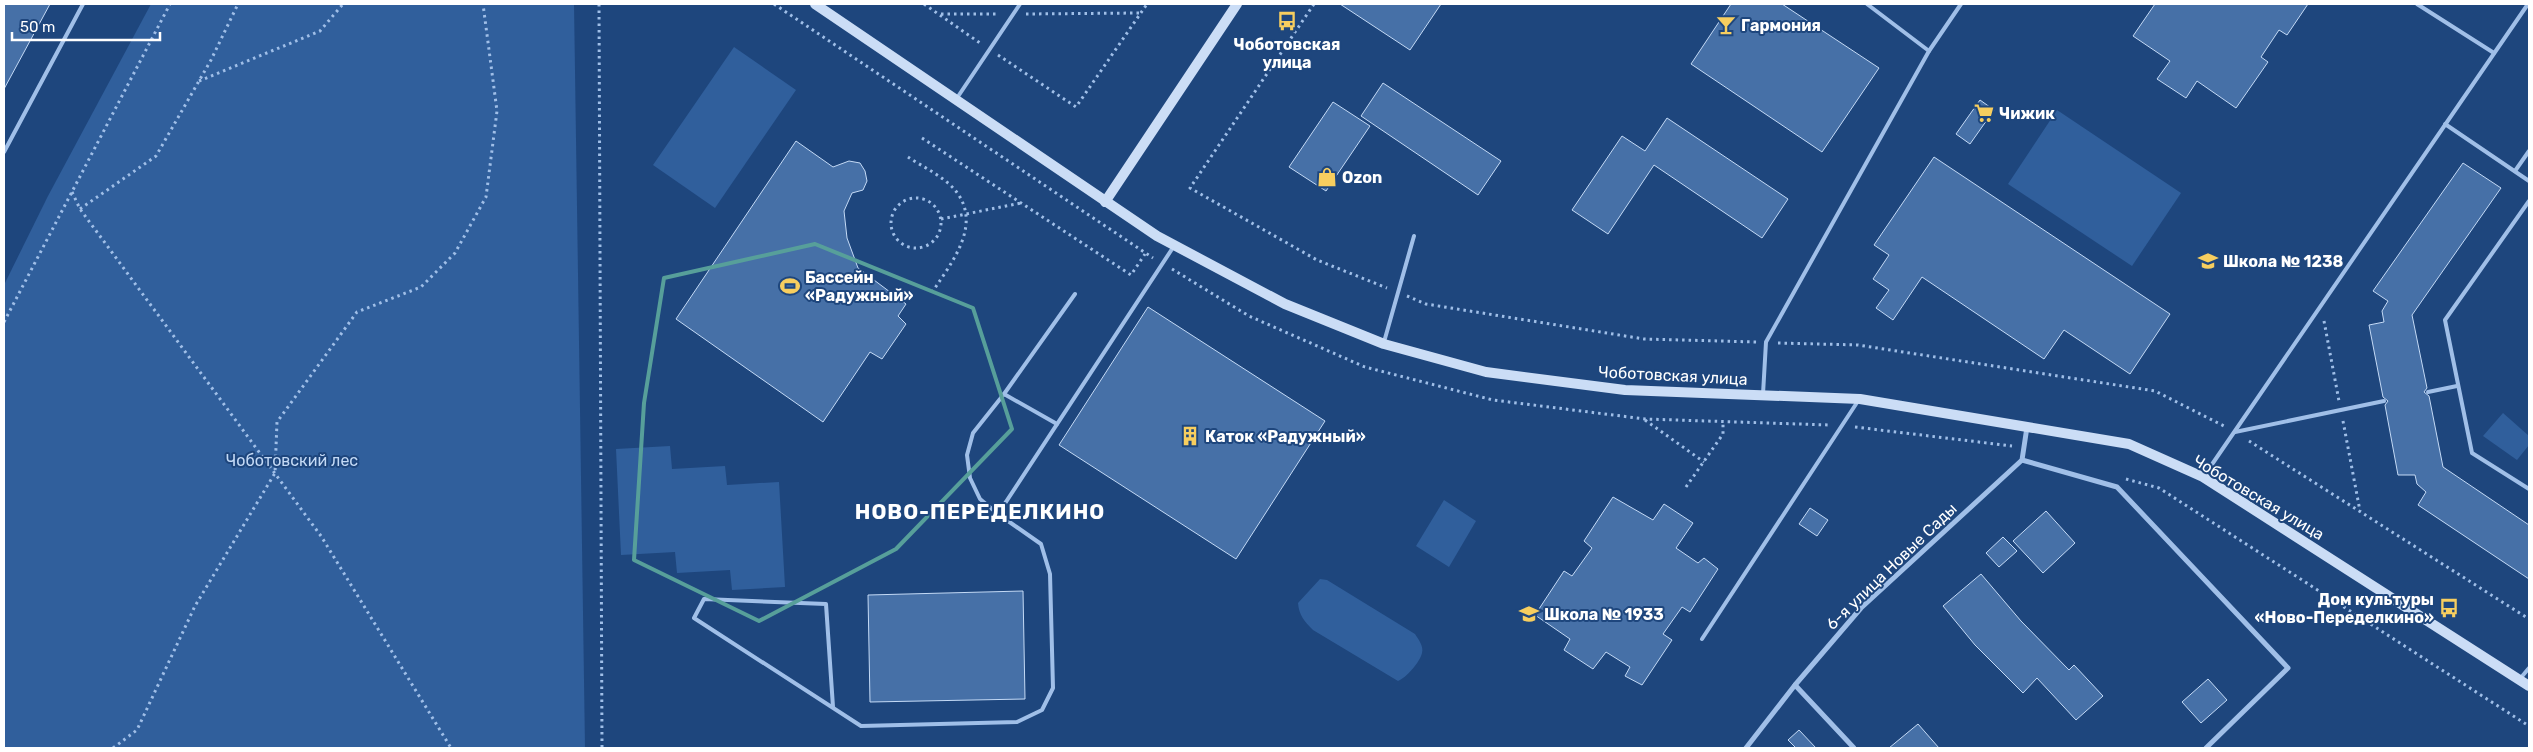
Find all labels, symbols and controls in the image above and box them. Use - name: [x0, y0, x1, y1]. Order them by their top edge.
- scale bar: [12, 10, 160, 42]
- bus stop icon: Чоботовская улица: [1276, 10, 1298, 32]
- bar icon: Гармония: [1715, 14, 1737, 36]
- place label: Гармония: [1741, 16, 1821, 35]
- text: 50 m: [20, 18, 55, 36]
- place label: Чоботовская улица: [1233, 35, 1341, 72]
- supermarket icon: Чижик: [1973, 102, 1995, 124]
- place label: Чижик: [1999, 104, 2055, 123]
- shop icon: Ozon: [1316, 166, 1338, 188]
- place label: Ozon: [1342, 168, 1382, 187]
- school or university icon: Школа № 1238: [2197, 250, 2219, 272]
- place label: Школа № 1238: [2223, 252, 2344, 271]
- place label: Бассейн «Радужный»: [805, 268, 913, 305]
- sports icon: Бассейн «Радужный»: [779, 275, 801, 297]
- street label: Чоботовская улица: [1598, 362, 1748, 389]
- building icon: Каток «Радужный»: [1179, 425, 1201, 447]
- place label: Каток «Радужный»: [1205, 427, 1366, 446]
- park label: Чоботовский лес: [226, 451, 358, 470]
- street label: Чоботовская улица: [2190, 451, 2328, 544]
- district label: НОВО-ПЕРЕДЕЛКИНО: [855, 499, 1105, 524]
- street label: 6-я улица Новые Сады: [1822, 499, 1961, 634]
- place label: Дом культуры «Ново-Переделкино»: [2255, 590, 2434, 627]
- bus stop icon: Дом культуры «Ново-Переделкино»: [2438, 597, 2460, 619]
- school or university icon: Школа № 1933: [1518, 603, 1540, 625]
- place label: Школа № 1933: [1544, 605, 1664, 624]

